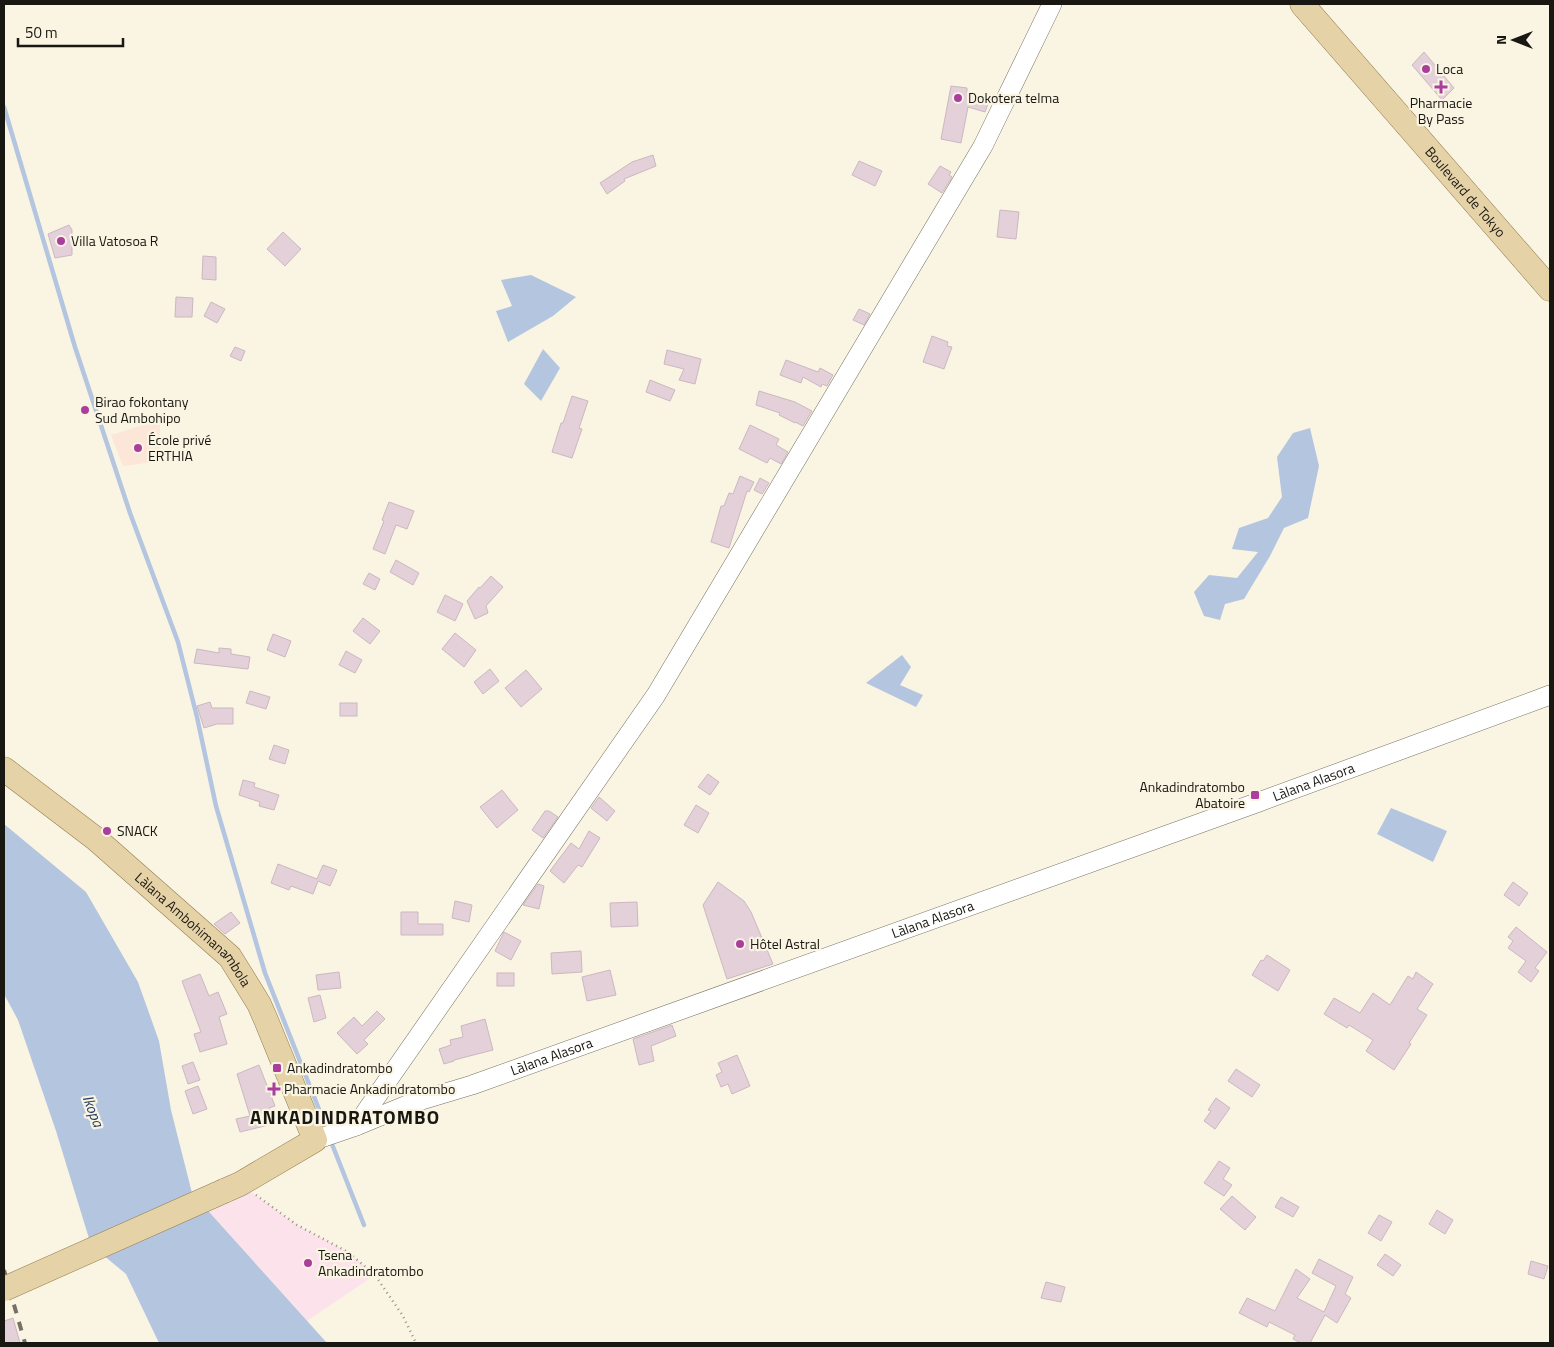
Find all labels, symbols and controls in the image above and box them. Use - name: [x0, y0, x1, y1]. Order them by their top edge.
- scale bar: [18, 15, 122, 47]
- north arrow: [1489, 15, 1539, 65]
- text: 50 m: [25, 21, 58, 44]
- text: N: [1490, 35, 1511, 45]
- place label: Loca: [1436, 58, 1463, 79]
- marker: Loca: [1420, 63, 1432, 75]
- marker: Pharmacie By Pass: [1435, 81, 1447, 93]
- place label: Dokotera telma: [968, 87, 1059, 108]
- marker: Dokotera telma: [952, 92, 964, 104]
- place label: Pharmacie By Pass: [1410, 92, 1472, 129]
- street label: Boulevard de Tokyo: [1420, 141, 1511, 242]
- place label: Villa Vatosoa R: [71, 230, 159, 251]
- marker: Villa Vatosoa R: [55, 235, 67, 247]
- place label: Birao fokontany Sud Ambohipo: [95, 391, 189, 428]
- marker: Birao fokontany Sud Ambohipo: [79, 404, 91, 416]
- place label: École privé ERTHIA: [148, 429, 211, 466]
- marker: École privé ERTHIA: [132, 442, 144, 454]
- street label: Làlana Alasora: [1269, 757, 1357, 806]
- place label: Ankadindratombo Abatoire: [1139, 776, 1245, 813]
- marker: Ankadindratombo Abatoire: [1249, 789, 1261, 801]
- place label: SNACK: [117, 820, 158, 841]
- marker: SNACK: [101, 825, 113, 837]
- street label: Làlana Ambohimanambola: [131, 867, 257, 991]
- street label: Làlana Alasora: [888, 894, 976, 943]
- place label: Hôtel Astral: [750, 933, 820, 954]
- marker: Hôtel Astral: [734, 938, 746, 950]
- street label: Làlana Alasora: [507, 1032, 595, 1080]
- place label: Ankadindratombo: [287, 1057, 393, 1078]
- marker: Ankadindratombo: [271, 1062, 283, 1074]
- place label: Pharmacie Ankadindratombo: [284, 1078, 455, 1099]
- marker: Pharmacie Ankadindratombo: [268, 1083, 280, 1095]
- water label: Ikopa: [77, 1092, 111, 1131]
- district label: ANKADINDRATOMBO: [250, 1102, 440, 1131]
- place label: Tsena Ankadindratombo: [318, 1244, 424, 1281]
- marker: Tsena Ankadindratombo: [302, 1257, 314, 1269]

